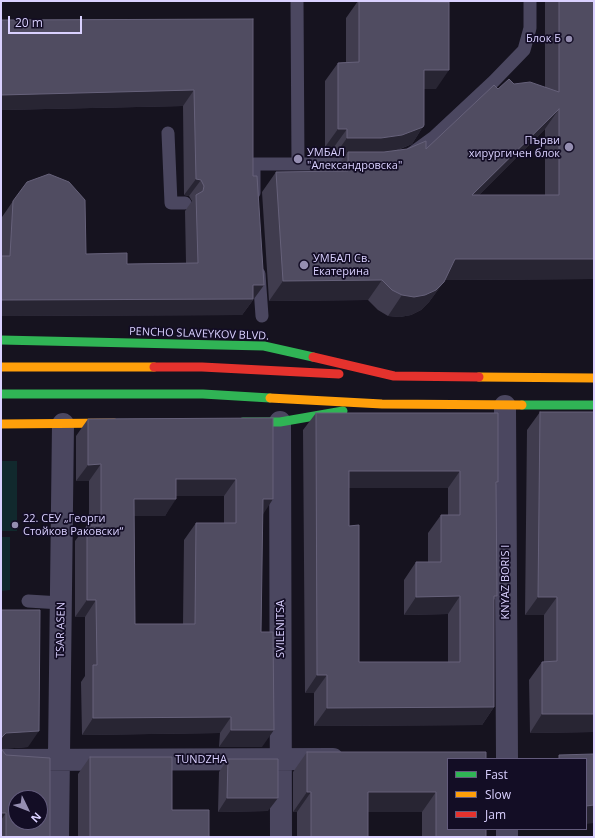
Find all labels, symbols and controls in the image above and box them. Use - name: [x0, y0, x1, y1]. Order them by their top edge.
- scale bar: [10, 8, 84, 34]
- text: 20 m: [15, 14, 43, 31]
- place label: Блок Б: [526, 32, 561, 46]
- marker: Блок Б: [564, 34, 574, 44]
- place label: Първи хирургичен блок: [469, 134, 560, 160]
- marker: Първи хирургичен блок: [563, 141, 575, 153]
- place label: УМБАЛ "Александровска": [307, 146, 402, 172]
- marker: УМБАЛ "Александровска": [292, 153, 304, 165]
- place label: УМБАЛ Св. Екатерина: [313, 252, 370, 278]
- marker: УМБАЛ Св. Екатерина: [298, 259, 310, 271]
- street label: PENCHO SLAVEYKOV BLVD.: [129, 325, 269, 343]
- place label: 22. СЕУ „Георги Стойков Раковски“: [23, 512, 123, 538]
- marker: 22. СЕУ „Георги Стойков Раковски“: [10, 520, 20, 530]
- street label: KNYAZ BORIS I: [499, 545, 513, 619]
- street label: SVILENITSA: [274, 600, 288, 658]
- street label: TSAR ASEN: [54, 602, 68, 658]
- street label: TUNDZHA: [175, 753, 227, 767]
- legend: [447, 758, 587, 830]
- text: Fast: [485, 766, 508, 783]
- text: Slow: [485, 786, 511, 803]
- north arrow: [8, 790, 48, 830]
- text: Jam: [485, 806, 506, 823]
- text: N: [28, 809, 45, 826]

